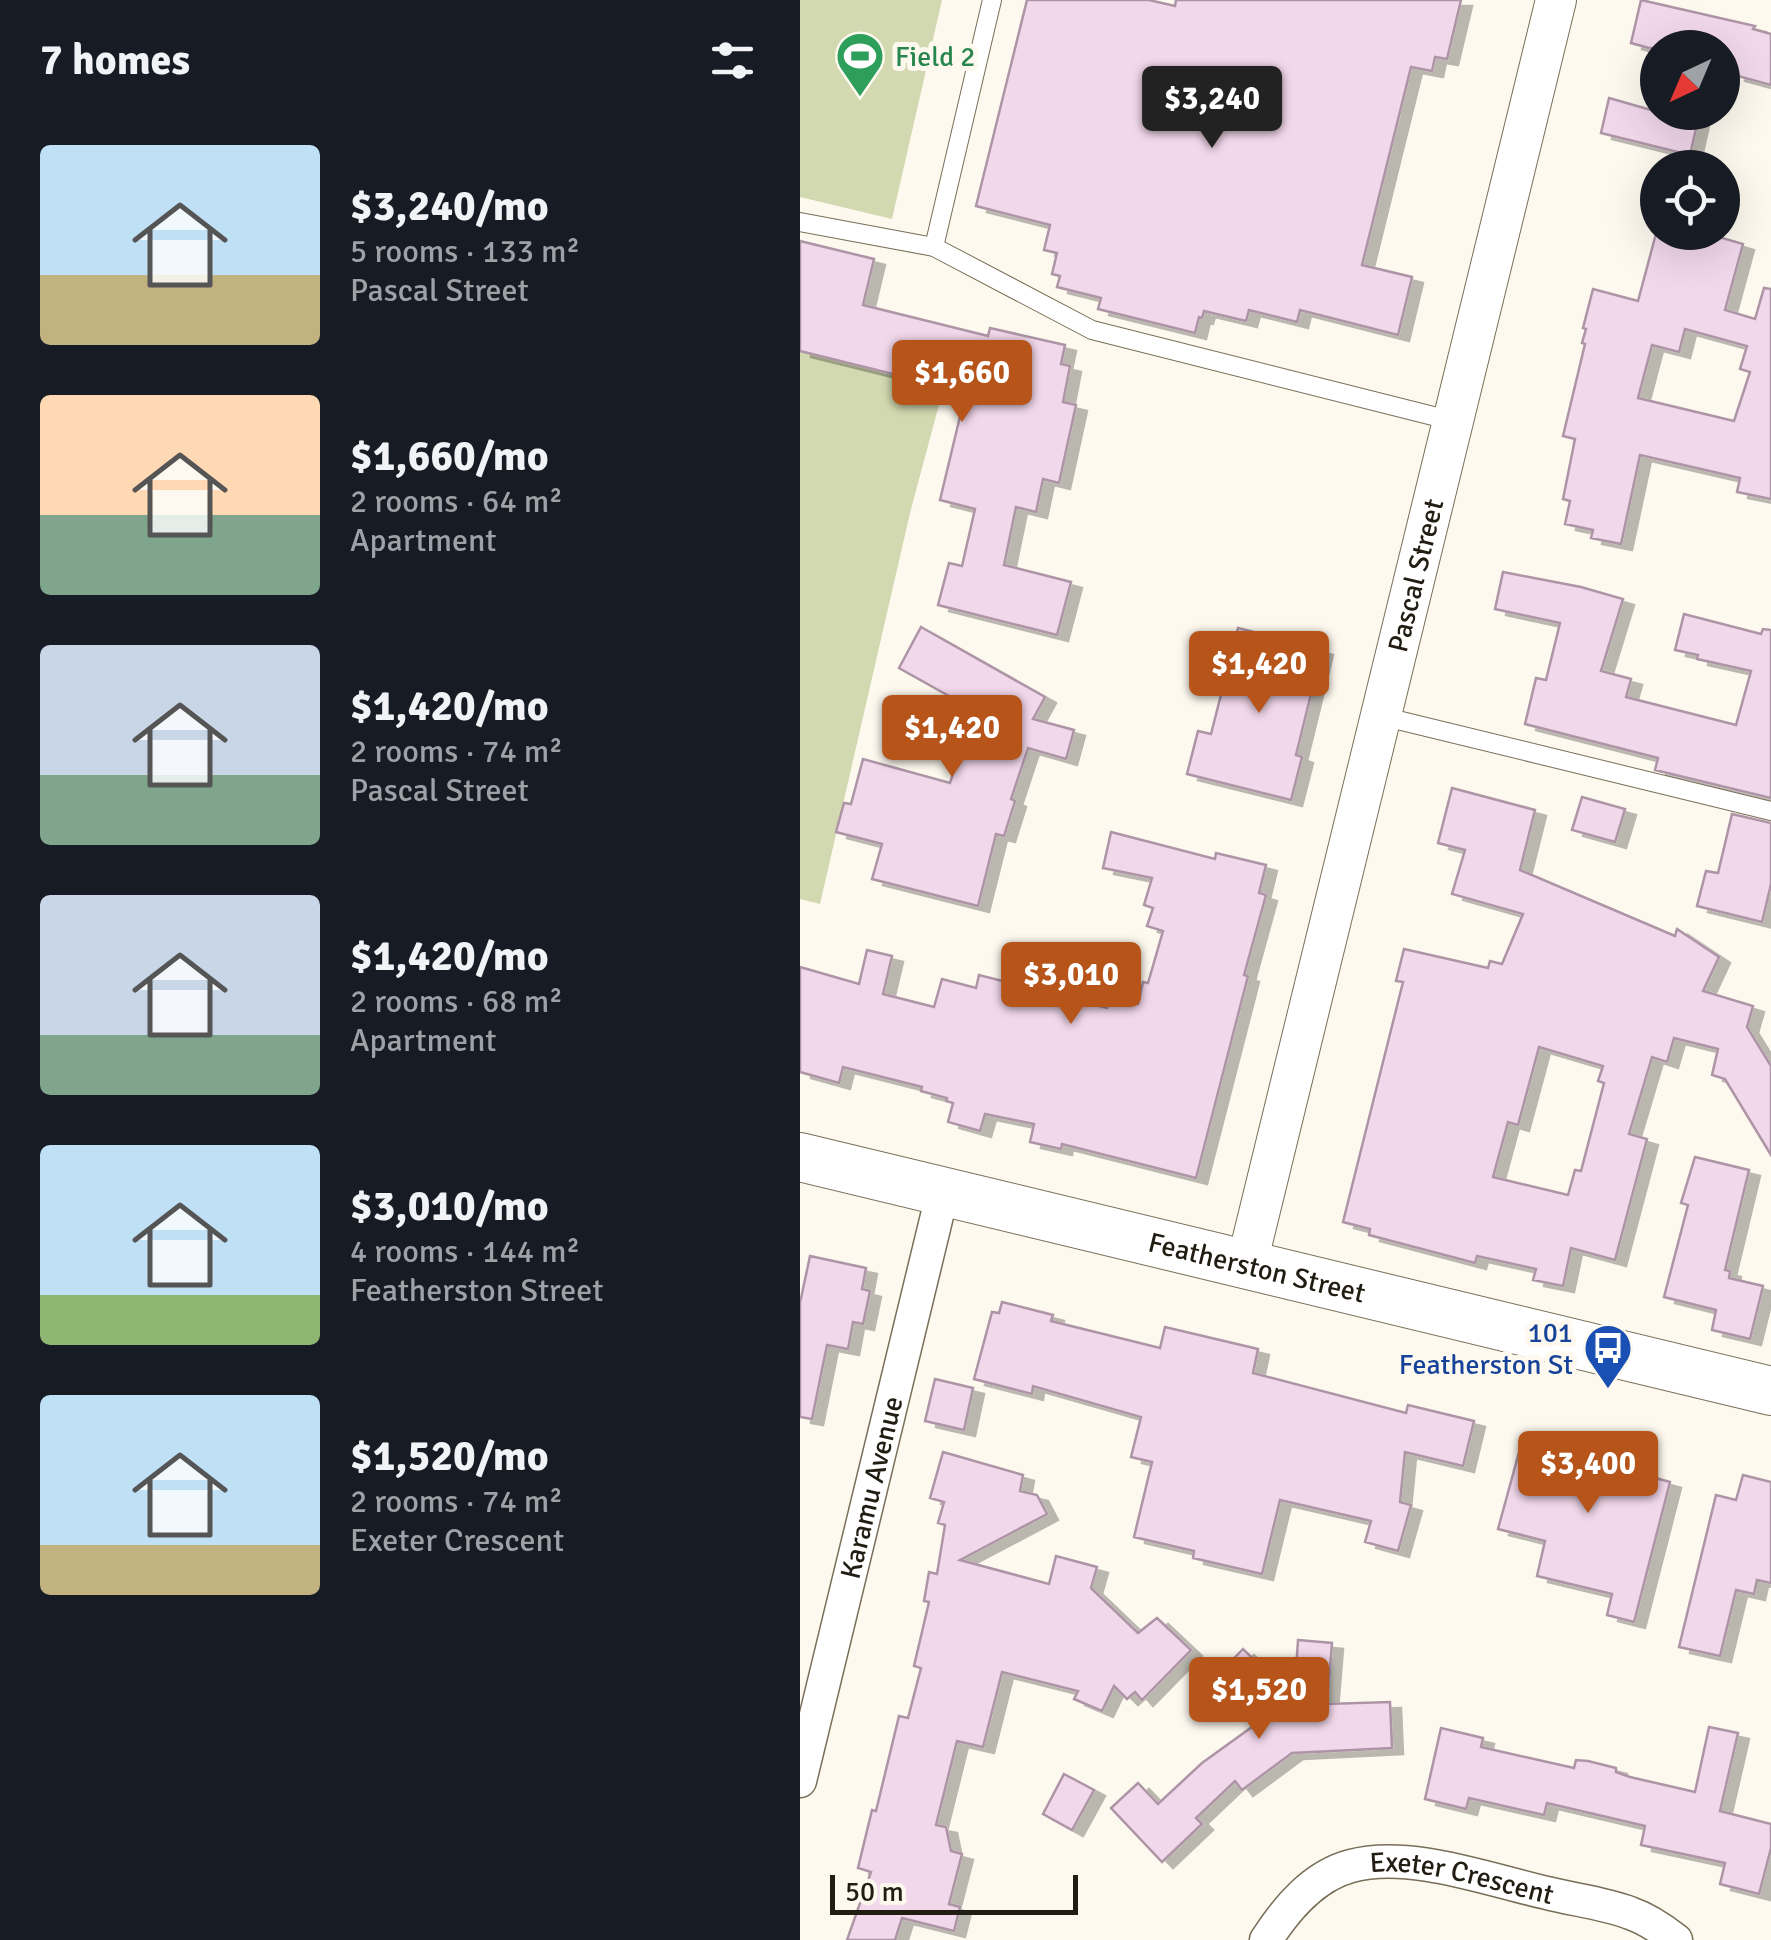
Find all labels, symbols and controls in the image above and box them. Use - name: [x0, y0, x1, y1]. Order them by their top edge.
- sports icon: Field 2: [834, 30, 886, 98]
- north arrow: [1640, 30, 1740, 130]
- map controls: [1640, 30, 1740, 250]
- icon: filters: [705, 33, 760, 88]
- text: 7 homes: [40, 35, 190, 86]
- place label: Field 2: [895, 40, 975, 74]
- pin: $3,240: [1131, 66, 1293, 151]
- text: $3,240: [1164, 79, 1260, 118]
- button: locate: [1640, 150, 1740, 250]
- text: $3,240/mo: [350, 181, 549, 232]
- icon: home: [120, 185, 240, 305]
- text: 5 rooms · 133 m²: [350, 232, 580, 271]
- text: Pascal Street: [350, 271, 529, 310]
- pin: $1,660: [881, 340, 1043, 425]
- text: $1,660: [914, 353, 1010, 392]
- text: $1,660/mo: [350, 431, 549, 482]
- icon: home: [120, 435, 240, 555]
- text: 2 rooms · 64 m²: [350, 482, 563, 521]
- street label: Pascal Street: [1381, 495, 1451, 656]
- text: Apartment: [350, 521, 497, 560]
- pin: $1,420: [1178, 631, 1340, 716]
- text: $1,420: [1211, 644, 1307, 683]
- text: $1,420/mo: [350, 681, 549, 732]
- icon: home: [120, 685, 240, 805]
- pin: $1,420: [871, 695, 1033, 780]
- text: $1,420: [904, 708, 1000, 747]
- text: 2 rooms · 74 m²: [350, 732, 563, 771]
- text: Pascal Street: [350, 771, 529, 810]
- text: $1,420/mo: [350, 931, 549, 982]
- icon: home: [120, 935, 240, 1055]
- pin: $3,010: [990, 942, 1152, 1027]
- text: $3,010: [1023, 955, 1119, 994]
- text: 2 rooms · 68 m²: [350, 982, 563, 1021]
- text: Apartment: [350, 1021, 497, 1060]
- text: $3,010/mo: [350, 1181, 549, 1232]
- icon: home: [120, 1185, 240, 1305]
- street label: Featherston Street: [1145, 1226, 1369, 1311]
- text: 4 rooms · 144 m²: [350, 1232, 580, 1271]
- text: Featherston Street: [350, 1271, 604, 1310]
- place label: 101 Featherston St: [1399, 1316, 1573, 1382]
- bus stop icon: 101 Featherston St: [1582, 1322, 1634, 1390]
- street label: Karamu Avenue: [834, 1393, 911, 1582]
- text: $1,520/mo: [350, 1431, 549, 1482]
- pin: $3,400: [1507, 1431, 1669, 1516]
- icon: home: [120, 1435, 240, 1555]
- text: $3,400: [1540, 1444, 1636, 1483]
- text: 2 rooms · 74 m²: [350, 1482, 563, 1521]
- text: Exeter Crescent: [350, 1521, 564, 1560]
- pin: $1,520: [1178, 1657, 1340, 1742]
- text: $1,520: [1211, 1670, 1307, 1709]
- street label: Exeter Crescent: [1369, 1845, 1557, 1912]
- scale bar: [830, 1870, 1078, 1914]
- text: 50 m: [845, 1875, 904, 1909]

